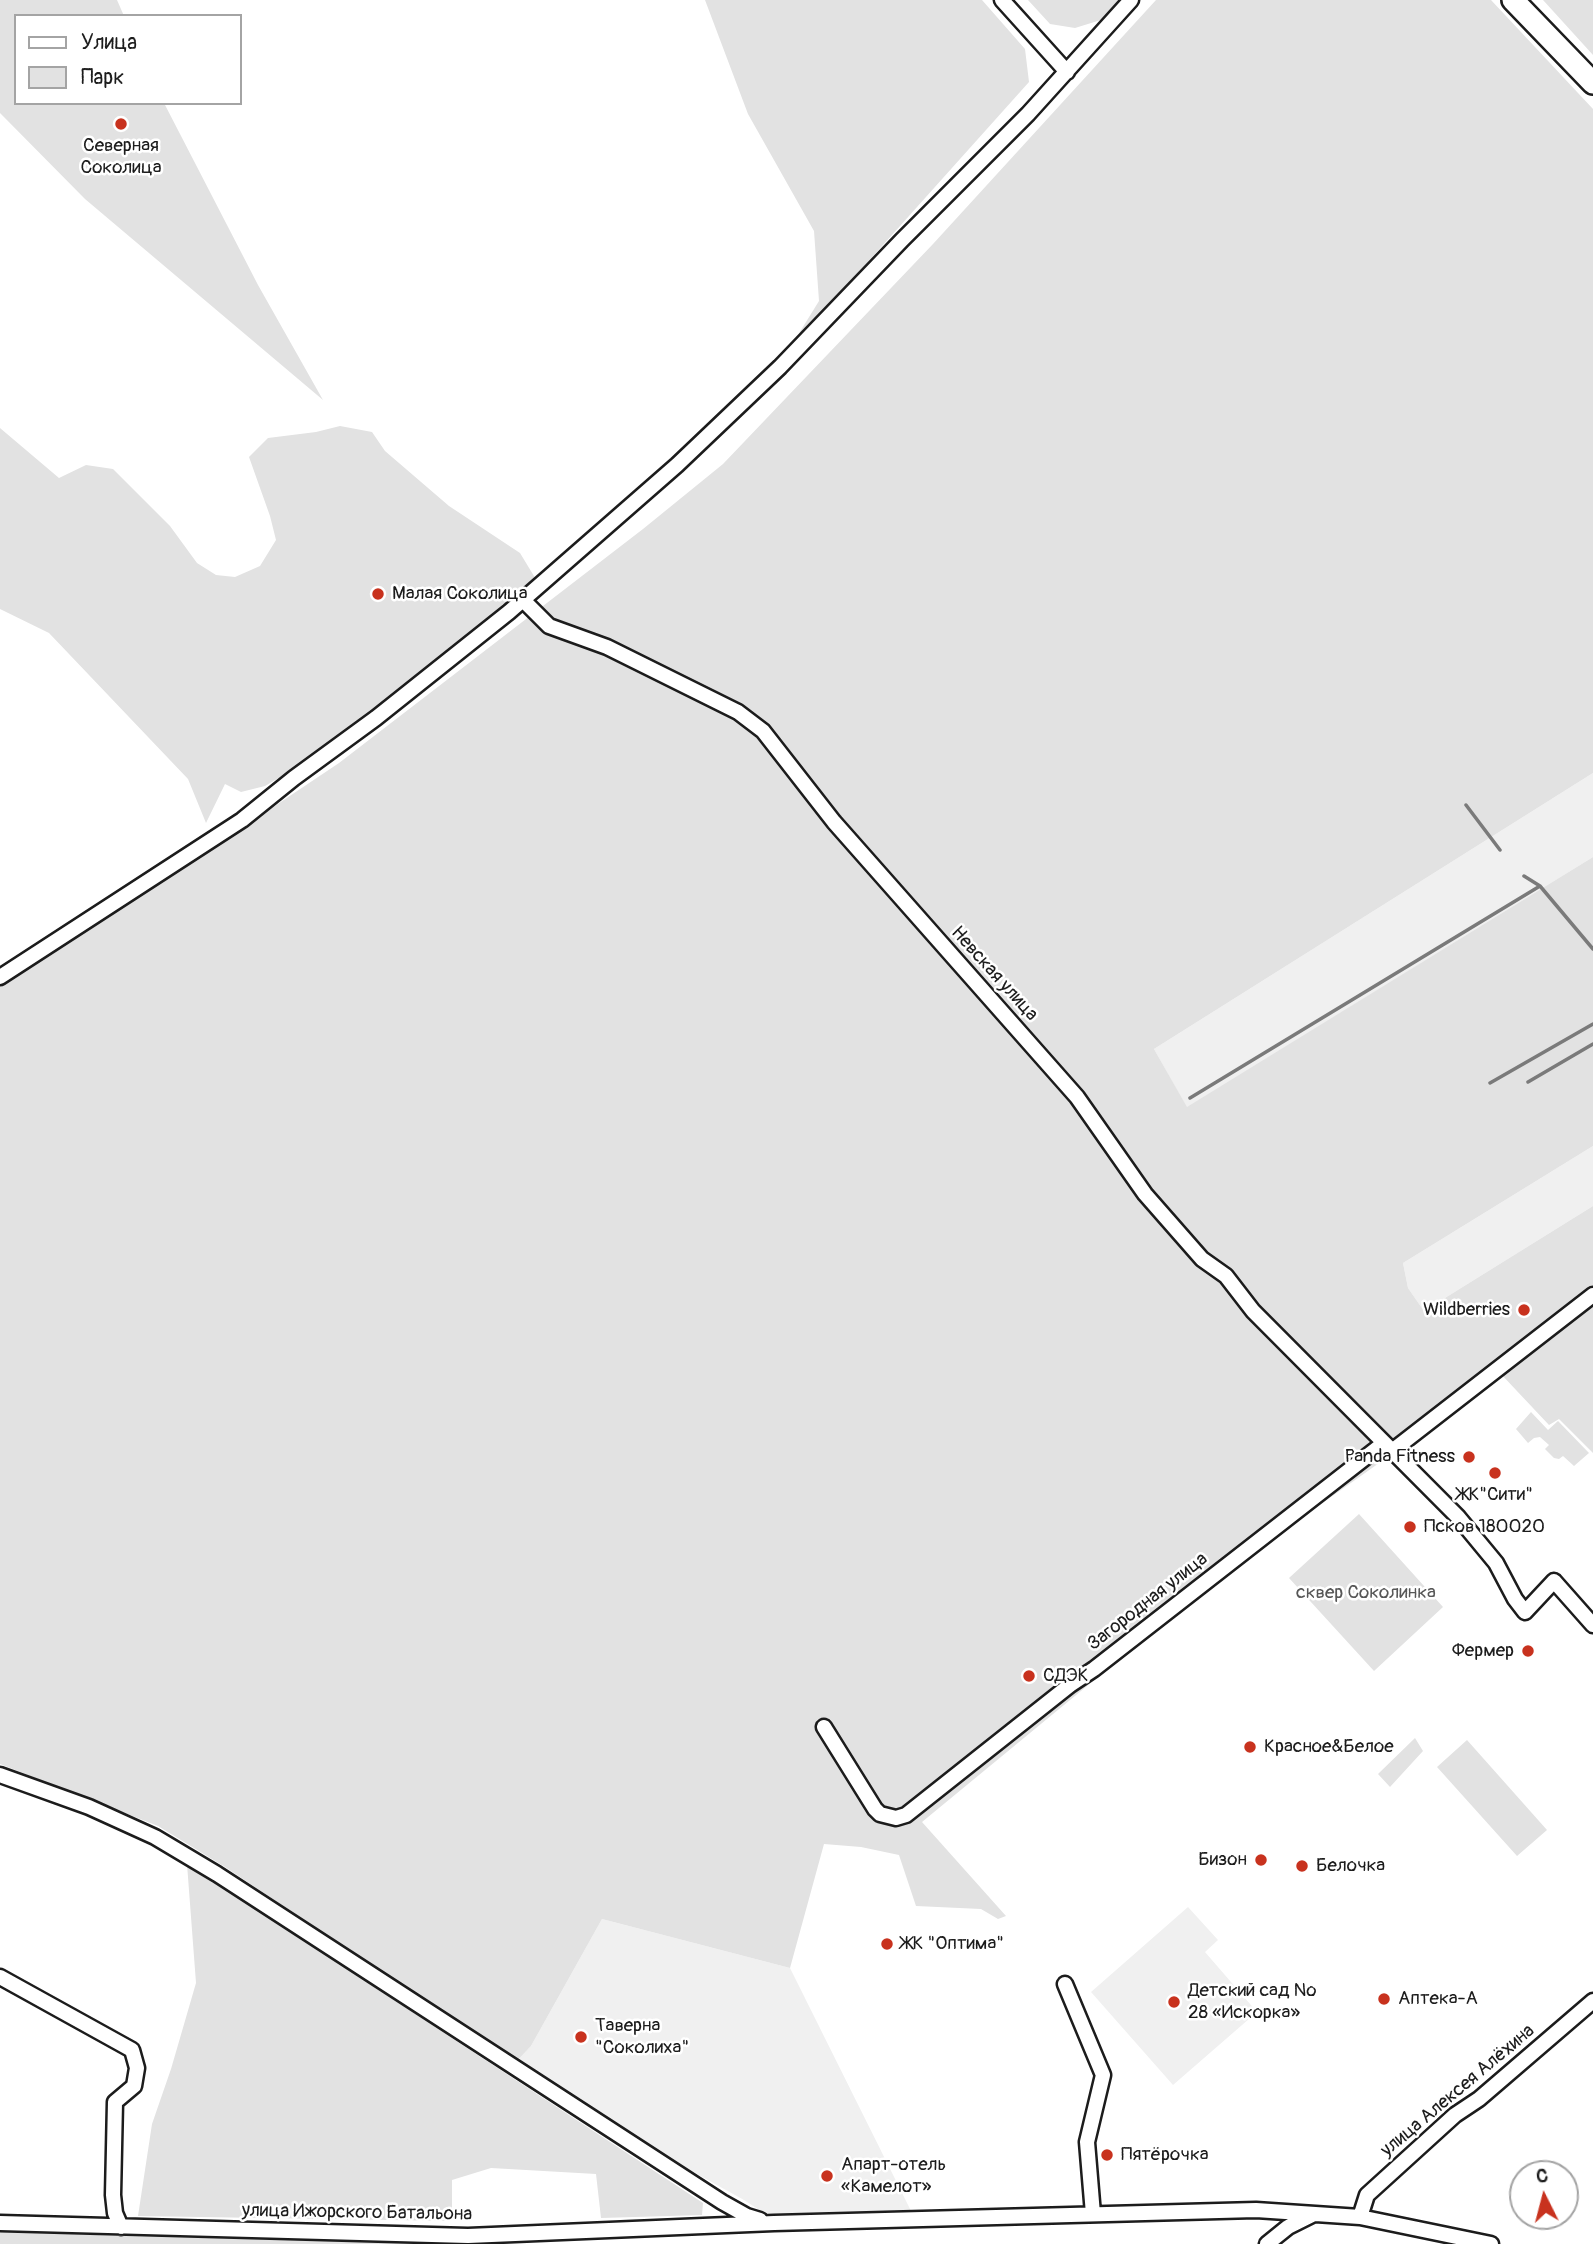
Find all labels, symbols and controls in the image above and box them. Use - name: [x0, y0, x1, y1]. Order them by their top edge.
- legend: [14, 14, 242, 105]
- text: Улица: [81, 29, 137, 56]
- text: Парк: [81, 64, 124, 91]
- marker: Северная Соколица: [113, 116, 129, 132]
- place label: Северная Соколица: [80, 135, 162, 179]
- place label: Малая Соколица: [392, 583, 528, 605]
- marker: Малая Соколица: [370, 586, 386, 602]
- street label: Невская улица: [946, 922, 1042, 1026]
- place label: Wildberries: [1423, 1299, 1510, 1321]
- marker: Wildberries: [1516, 1302, 1532, 1318]
- place label: Panda Fitness: [1344, 1446, 1455, 1468]
- marker: Panda Fitness: [1461, 1449, 1477, 1465]
- marker: ЖК"Сити": [1487, 1465, 1503, 1481]
- place label: ЖК"Сити": [1457, 1484, 1533, 1506]
- place label: Псков 180020: [1424, 1516, 1545, 1538]
- marker: Псков 180020: [1402, 1519, 1418, 1535]
- street label: Загородная улица: [1083, 1548, 1213, 1656]
- park label: сквер Соколинка: [1296, 1582, 1436, 1604]
- place label: Фермер: [1452, 1640, 1514, 1662]
- marker: Фермер: [1520, 1643, 1536, 1659]
- place label: СДЭК: [1043, 1665, 1088, 1687]
- marker: СДЭК: [1021, 1668, 1037, 1684]
- place label: Красное&Белое: [1264, 1736, 1394, 1758]
- marker: Красное&Белое: [1242, 1739, 1258, 1755]
- place label: Бизон: [1198, 1849, 1247, 1871]
- marker: Бизон: [1253, 1852, 1269, 1868]
- place label: Белочка: [1316, 1855, 1385, 1877]
- marker: Белочка: [1294, 1858, 1310, 1874]
- place label: ЖК "Оптима": [901, 1933, 1004, 1955]
- marker: ЖК "Оптима": [879, 1936, 895, 1952]
- place label: Детский сад № 28 «Искорка»: [1188, 1980, 1316, 2024]
- place label: Аптека-А: [1398, 1988, 1478, 2010]
- marker: Аптека-А: [1376, 1991, 1392, 2007]
- marker: Детский сад № 28 «Искорка»: [1166, 1994, 1182, 2010]
- place label: Таверна "Соколиха": [595, 2015, 689, 2059]
- street label: улица Алексея Алёхина: [1376, 2020, 1540, 2162]
- marker: Таверна "Соколиха": [573, 2029, 589, 2045]
- place label: Пятёрочка: [1121, 2144, 1209, 2166]
- marker: Пятёрочка: [1099, 2147, 1115, 2163]
- place label: Апарт-отель «Камелот»: [841, 2154, 946, 2198]
- north arrow: [1509, 2160, 1579, 2230]
- text: С: [1535, 2164, 1549, 2189]
- marker: Апарт-отель «Камелот»: [819, 2168, 835, 2184]
- street label: улица Ижорского Батальона: [242, 2200, 472, 2226]

